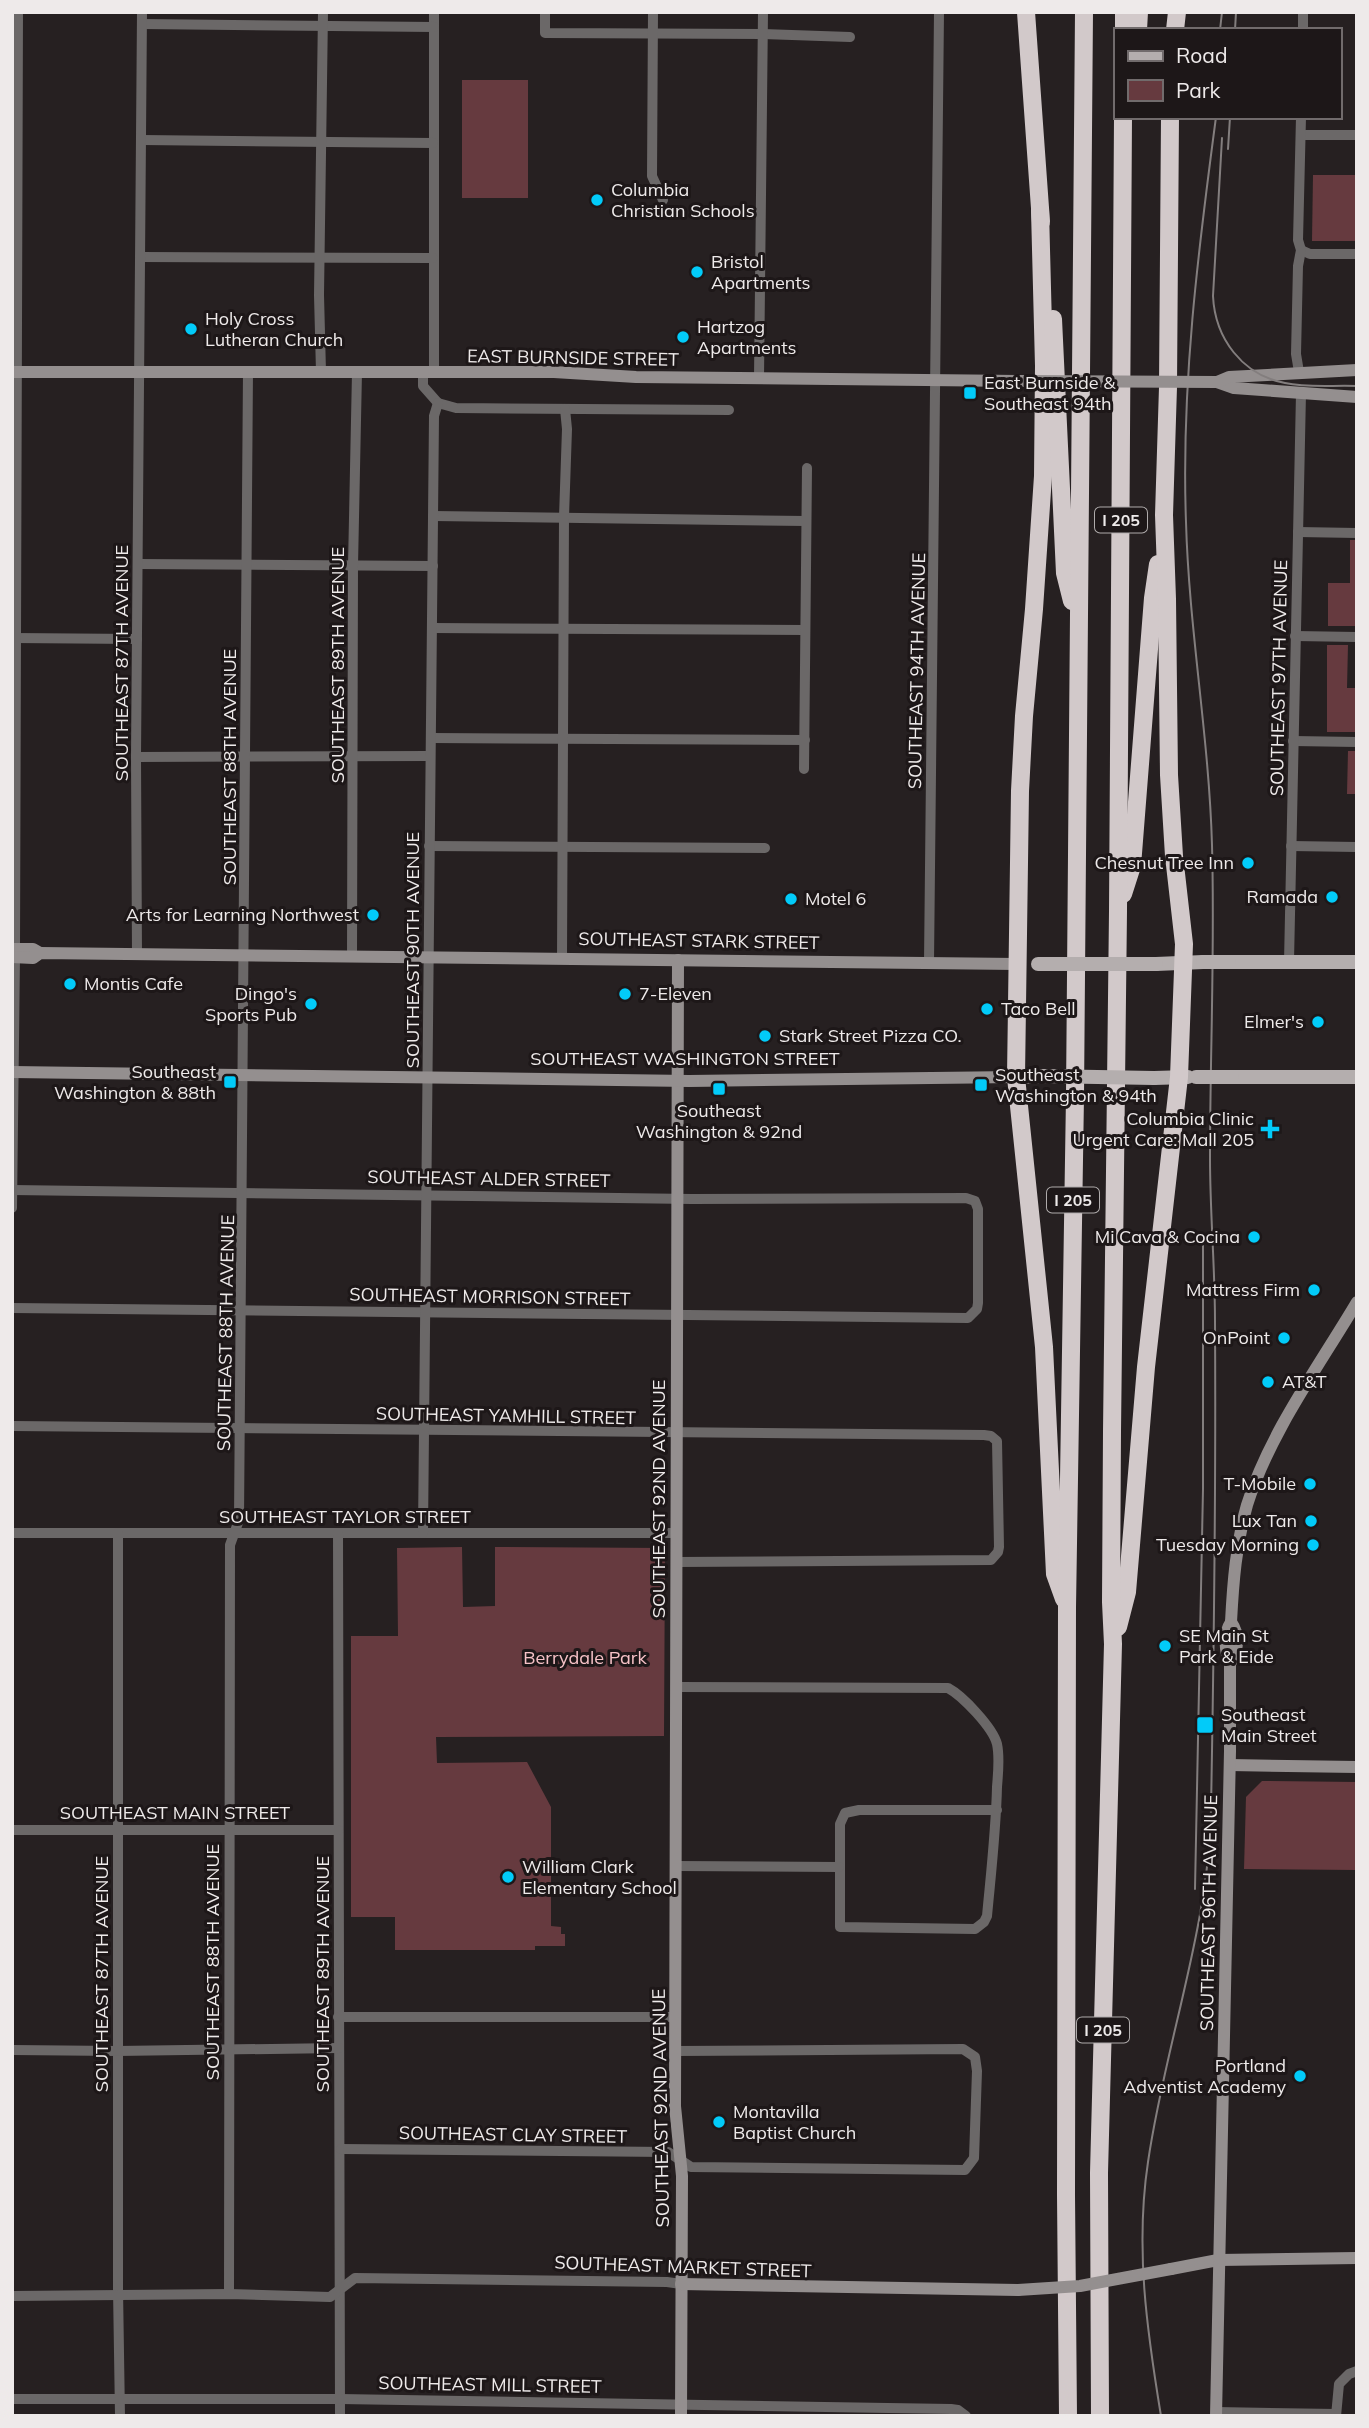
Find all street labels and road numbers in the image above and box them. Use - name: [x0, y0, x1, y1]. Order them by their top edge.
- street label: EAST BURNSIDE STREET: [467, 344, 679, 371]
- road number: I 205: [1095, 508, 1147, 533]
- street label: SOUTHEAST 87TH AVENUE: [110, 545, 133, 781]
- street label: SOUTHEAST 89TH AVENUE: [326, 547, 349, 783]
- street label: SOUTHEAST 94TH AVENUE: [903, 553, 930, 789]
- street label: SOUTHEAST 97TH AVENUE: [1265, 560, 1292, 796]
- street label: SOUTHEAST 88TH AVENUE: [218, 649, 241, 885]
- street label: SOUTHEAST 90TH AVENUE: [401, 832, 424, 1068]
- street label: SOUTHEAST STARK STREET: [578, 927, 820, 954]
- street label: SOUTHEAST WASHINGTON STREET: [530, 1047, 840, 1070]
- street label: SOUTHEAST ALDER STREET: [367, 1165, 611, 1192]
- road number: I 205: [1047, 1188, 1099, 1212]
- street label: SOUTHEAST 88TH AVENUE: [212, 1215, 239, 1451]
- street label: SOUTHEAST MORRISON STREET: [349, 1283, 631, 1310]
- street label: SOUTHEAST 92ND AVENUE: [647, 1380, 670, 1618]
- street label: SOUTHEAST YAMHILL STREET: [376, 1402, 636, 1429]
- street label: SOUTHEAST TAYLOR STREET: [219, 1505, 471, 1528]
- street label: SOUTHEAST 96TH AVENUE: [1195, 1795, 1222, 2031]
- street label: SOUTHEAST MAIN STREET: [60, 1801, 290, 1824]
- street label: SOUTHEAST 88TH AVENUE: [201, 1844, 224, 2080]
- street label: SOUTHEAST 87TH AVENUE: [90, 1856, 113, 2092]
- street label: SOUTHEAST 89TH AVENUE: [311, 1856, 334, 2092]
- street label: SOUTHEAST 92ND AVENUE: [647, 1989, 674, 2228]
- road number: I 205: [1077, 2018, 1129, 2042]
- street label: SOUTHEAST CLAY STREET: [399, 2121, 628, 2148]
- street label: SOUTHEAST MARKET STREET: [554, 2251, 812, 2282]
- street label: SOUTHEAST MILL STREET: [378, 2371, 602, 2398]

